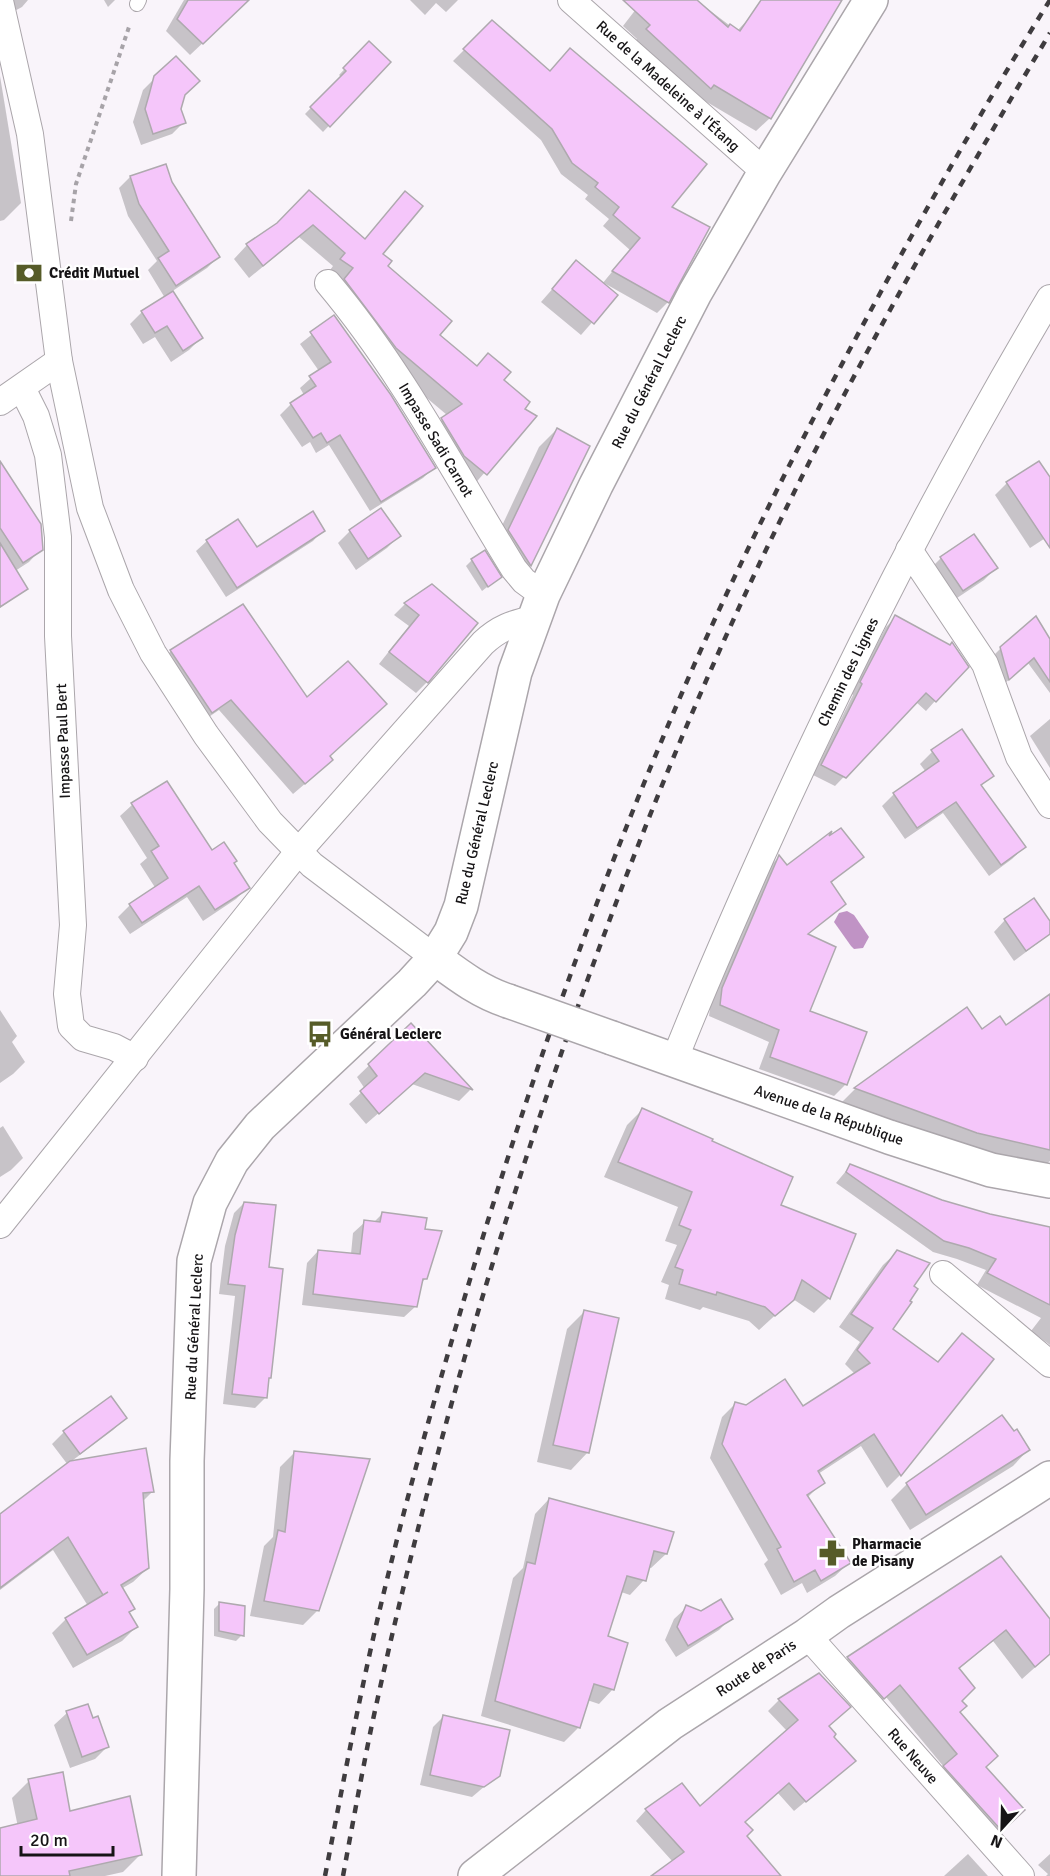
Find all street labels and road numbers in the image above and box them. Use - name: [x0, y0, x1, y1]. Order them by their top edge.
- street label: Rue de la Madeleine à l'Étang: [593, 16, 744, 155]
- street label: Rue du Général Leclerc: [608, 313, 690, 451]
- street label: Impasse Sadi Carnot: [395, 380, 477, 500]
- street label: Chemin des Lignes: [814, 614, 882, 730]
- street label: Impasse Paul Bert: [52, 683, 74, 799]
- street label: Rue du Général Leclerc: [452, 759, 502, 907]
- street label: Avenue de la République: [752, 1081, 906, 1149]
- street label: Rue du Général Leclerc: [181, 1253, 207, 1401]
- street label: Route de Paris: [713, 1635, 800, 1701]
- street label: Rue Neuve: [884, 1725, 942, 1787]

